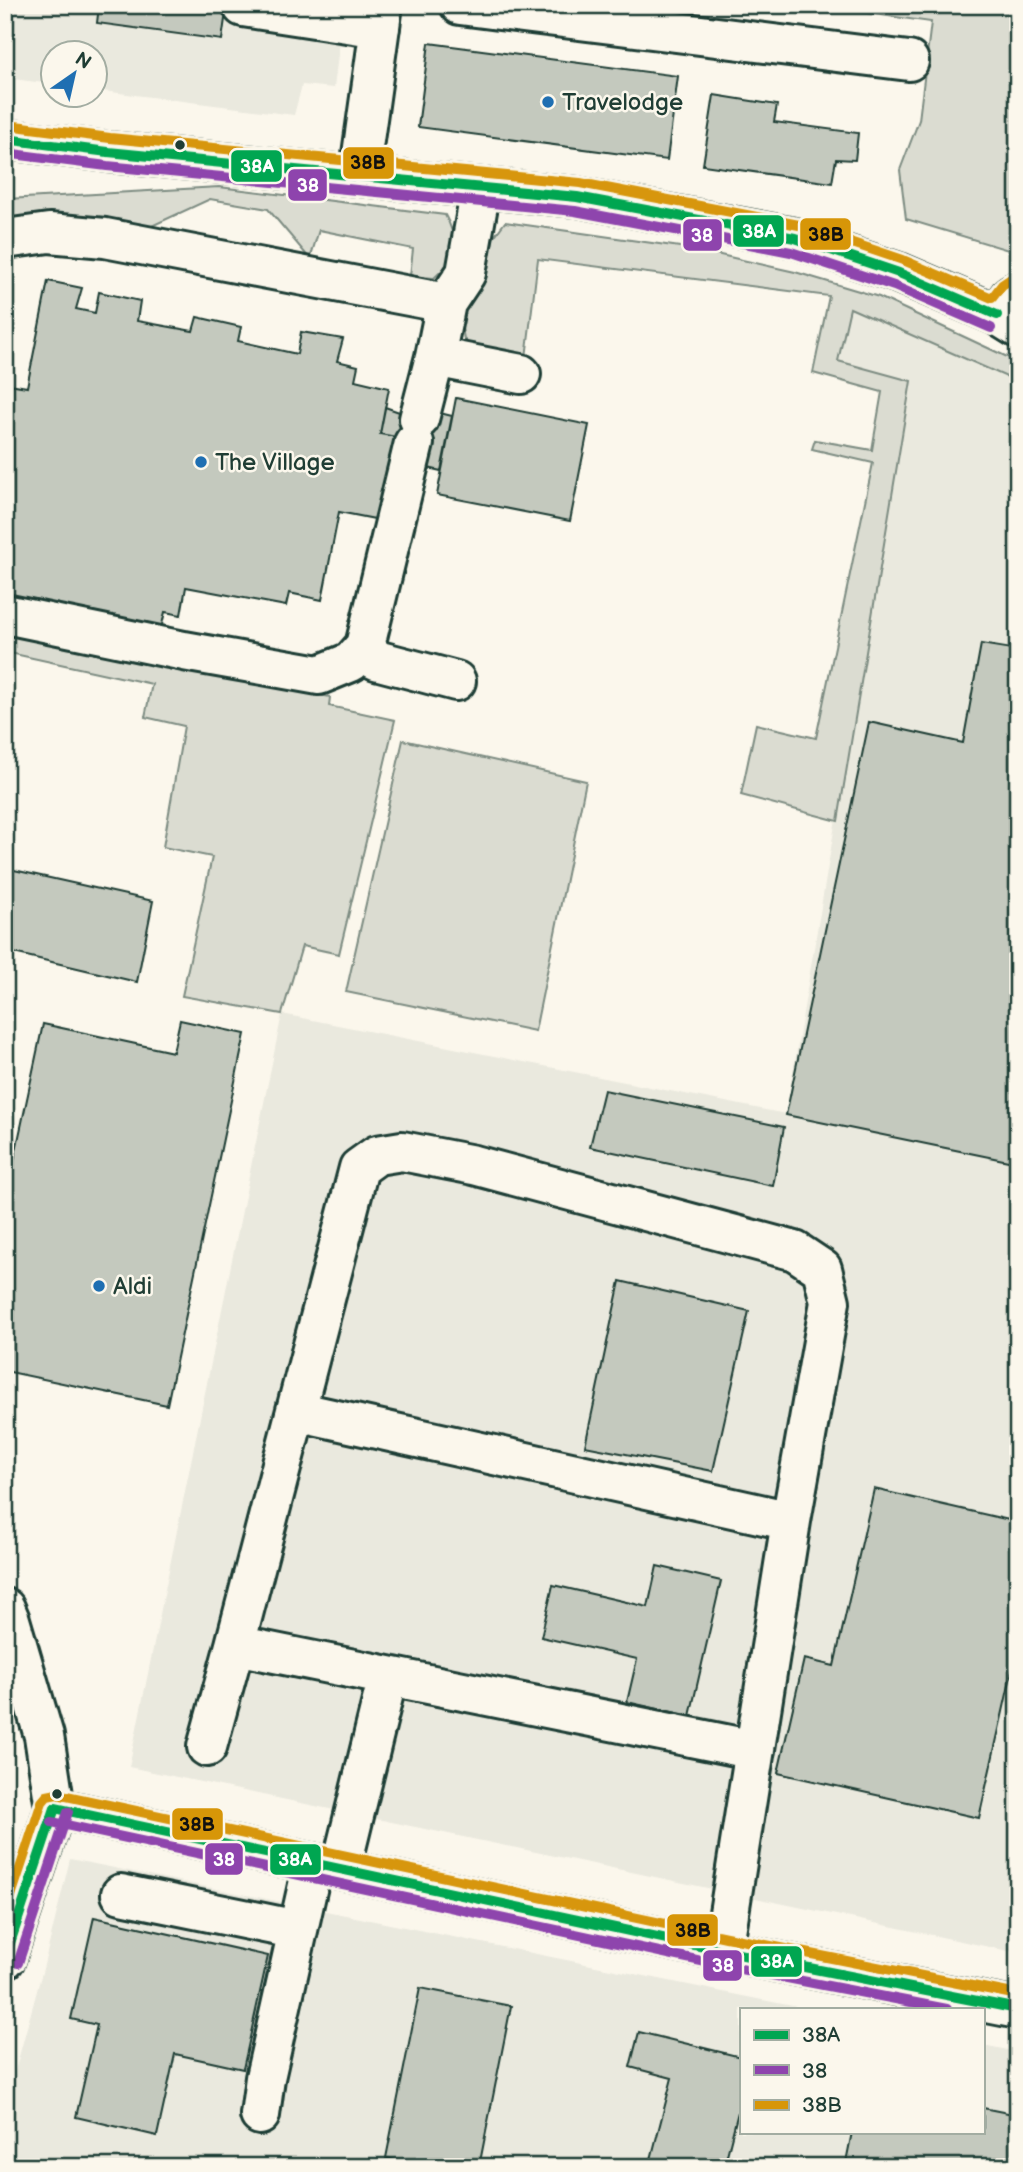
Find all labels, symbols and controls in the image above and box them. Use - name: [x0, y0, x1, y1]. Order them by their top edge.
- north arrow: [38, 38, 108, 108]
- text: N: [70, 48, 95, 75]
- place label: Travelodge: [562, 88, 683, 117]
- marker: Travelodge: [540, 94, 556, 110]
- unlabelled marker: [173, 138, 187, 152]
- line badge: 38B: [342, 146, 395, 180]
- line badge: 38A: [230, 149, 283, 183]
- text: 38B: [350, 152, 386, 175]
- text: 38A: [240, 156, 274, 179]
- line badge: 38: [287, 168, 328, 202]
- text: 38: [297, 175, 319, 198]
- line badge: 38A: [732, 214, 785, 248]
- line badge: 38B: [799, 217, 852, 251]
- line badge: 38: [682, 218, 723, 252]
- text: 38A: [742, 221, 776, 244]
- text: 38B: [808, 224, 844, 247]
- text: 38: [691, 225, 713, 248]
- place label: The Village: [215, 448, 335, 477]
- marker: The Village: [193, 454, 209, 470]
- place label: Aldi: [113, 1272, 152, 1301]
- marker: Aldi: [91, 1278, 107, 1294]
- unlabelled marker: [50, 1787, 64, 1801]
- line badge: 38B: [171, 1807, 224, 1841]
- text: 38B: [179, 1814, 215, 1837]
- line badge: 38: [204, 1842, 244, 1876]
- line badge: 38A: [269, 1843, 322, 1876]
- text: 38: [213, 1849, 235, 1872]
- text: 38A: [278, 1849, 312, 1872]
- line badge: 38B: [666, 1913, 719, 1947]
- text: 38B: [675, 1920, 711, 1943]
- line badge: 38A: [750, 1945, 803, 1978]
- line badge: 38: [702, 1949, 743, 1982]
- text: 38A: [760, 1951, 794, 1974]
- text: 38: [712, 1955, 734, 1978]
- legend: [740, 2008, 984, 2134]
- text: 38A: [802, 2023, 840, 2048]
- text: 38: [802, 2059, 827, 2084]
- text: 38B: [802, 2093, 842, 2118]

